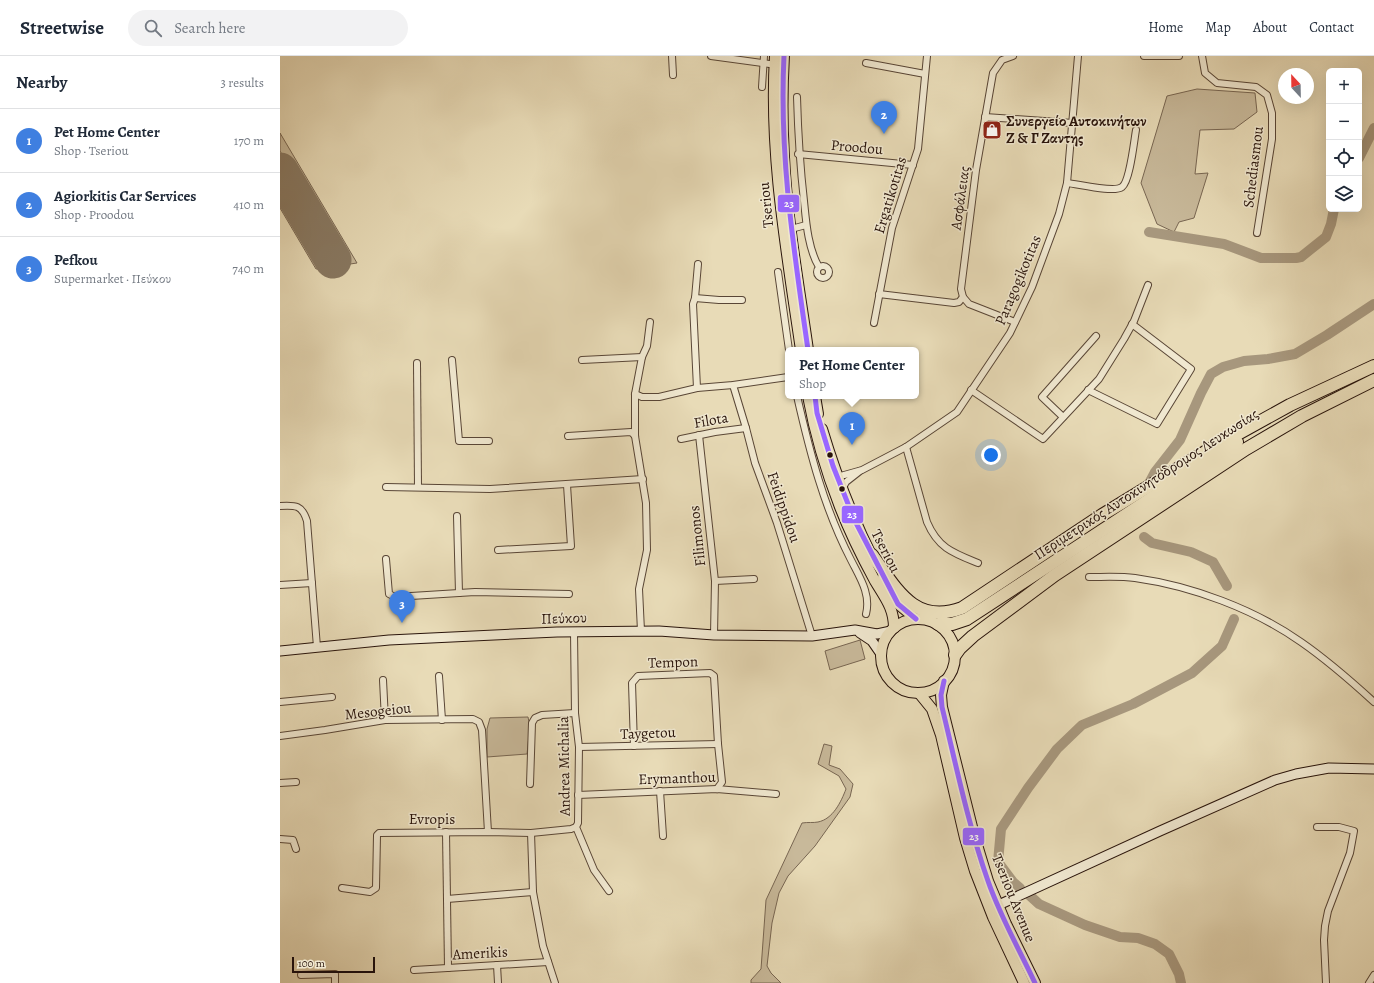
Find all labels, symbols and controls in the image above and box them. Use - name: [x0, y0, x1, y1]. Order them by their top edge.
- search box: [128, 10, 408, 46]
- text: Streetwise: [20, 15, 104, 41]
- icon: search: [142, 17, 164, 39]
- text: Search here: [174, 18, 245, 38]
- text: Home: [1148, 18, 1183, 37]
- text: Map: [1205, 18, 1231, 37]
- text: About: [1253, 18, 1287, 37]
- text: Contact: [1309, 18, 1354, 37]
- north arrow: [1278, 68, 1314, 104]
- map controls: [1326, 68, 1362, 212]
- button: +: [1326, 68, 1362, 104]
- text: Nearby: [16, 71, 67, 94]
- text: 3 results: [220, 74, 264, 91]
- pin: 2: [871, 101, 897, 134]
- button: −: [1326, 104, 1362, 140]
- place label: Συνεργείο Αυτοκινήτων Ζ & Γ Ζαντης: [1006, 111, 1146, 148]
- shop icon: Συνεργείο Αυτοκινήτων Ζ & Γ Ζαντης: [981, 119, 1003, 141]
- text: Pet Home Center: [54, 122, 160, 142]
- street label: Schediasmou: [1238, 124, 1268, 209]
- text: 1: [27, 132, 31, 149]
- text: 170 m: [234, 132, 264, 149]
- street label: Proodou: [830, 135, 885, 159]
- button: locate: [1326, 140, 1362, 176]
- text: Shop · Tseriou: [54, 142, 129, 159]
- street label: Ergatikotitas: [869, 154, 911, 236]
- street label: Ασφάλειας: [945, 165, 974, 232]
- button: layers: [1326, 176, 1362, 212]
- street label: Tseriou: [754, 180, 778, 229]
- text: Agiorkitis Car Services: [54, 186, 196, 206]
- line badge: 23: [777, 194, 800, 213]
- text: 2: [26, 196, 32, 213]
- text: 410 m: [233, 196, 264, 213]
- text: 23: [784, 196, 794, 211]
- text: Shop · Proodou: [54, 206, 134, 223]
- street label: Paragogikotitas: [990, 232, 1046, 328]
- text: Pefkou: [54, 250, 98, 270]
- text: 3: [26, 260, 32, 277]
- text: 740 m: [232, 260, 264, 277]
- text: Supermarket · Πεύκου: [54, 270, 171, 287]
- popup: [785, 347, 919, 399]
- text: Pet Home Center: [799, 355, 905, 375]
- text: Shop: [799, 375, 826, 392]
- street label: Περιμετρικός Αυτοκινητόδρομος Λευκωσίας: [1030, 404, 1262, 564]
- street label: Filota: [692, 407, 730, 433]
- pin: 1: [839, 412, 865, 445]
- your location: [981, 445, 1001, 465]
- unlabelled marker: [825, 450, 835, 460]
- street label: Feidippidou: [763, 469, 806, 546]
- unlabelled marker: [837, 484, 847, 494]
- street label: Filimonos: [684, 505, 710, 567]
- line badge: 23: [841, 505, 864, 524]
- text: 23: [847, 507, 857, 522]
- street label: Tseriou: [867, 526, 906, 577]
- pin: 3: [389, 590, 415, 623]
- street label: Πεύκου: [541, 607, 587, 629]
- street label: Tempon: [648, 651, 698, 673]
- street label: Mesogeiou: [344, 697, 413, 724]
- street label: Andrea Michalia: [553, 716, 575, 817]
- street label: Taygetou: [620, 722, 677, 744]
- street label: Erymanthou: [638, 767, 717, 789]
- street label: Evropis: [409, 809, 455, 829]
- line badge: 23: [962, 827, 985, 846]
- text: 23: [969, 829, 979, 844]
- street label: Tseriou Avenue: [987, 851, 1041, 945]
- street label: Amerikis: [451, 942, 508, 964]
- scale bar: [292, 955, 375, 974]
- text: 100 m: [298, 956, 325, 971]

